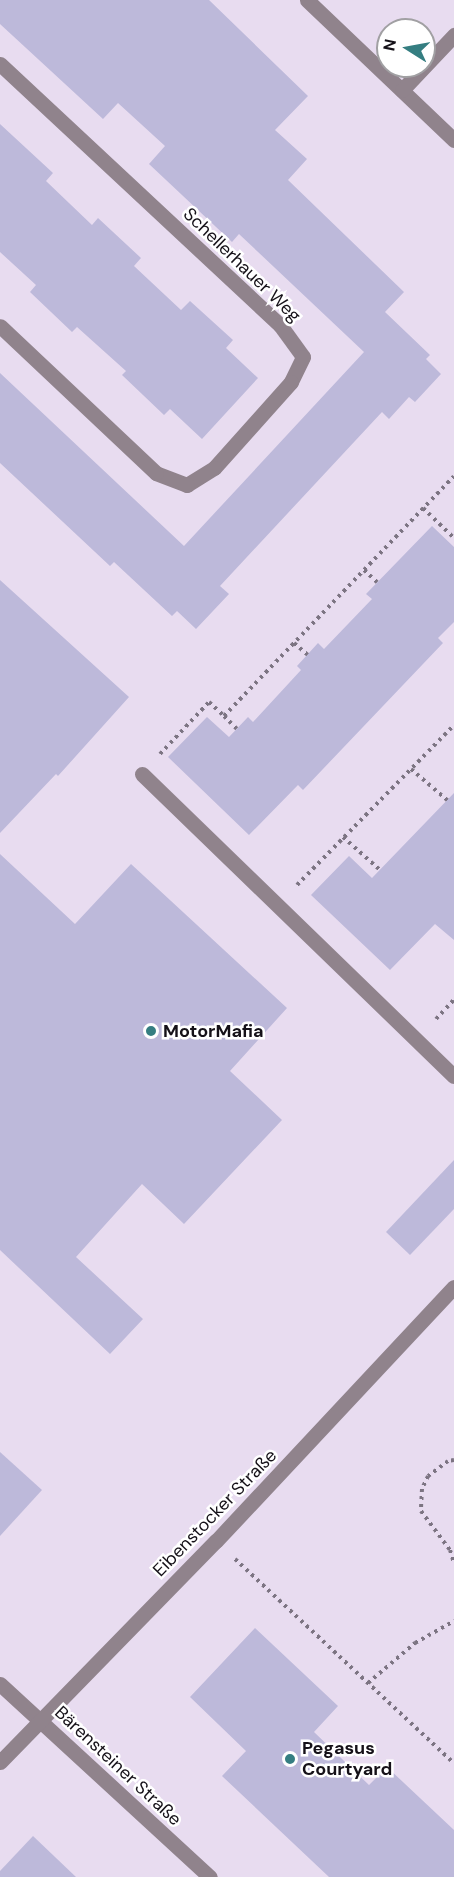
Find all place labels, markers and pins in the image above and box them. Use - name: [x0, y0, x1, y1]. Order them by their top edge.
- place label: MotorMafia: [163, 1020, 263, 1042]
- marker: MotorMafia: [144, 1024, 158, 1038]
- place label: Pegasus Courtyard: [302, 1738, 392, 1780]
- marker: Pegasus Courtyard: [283, 1752, 297, 1766]

